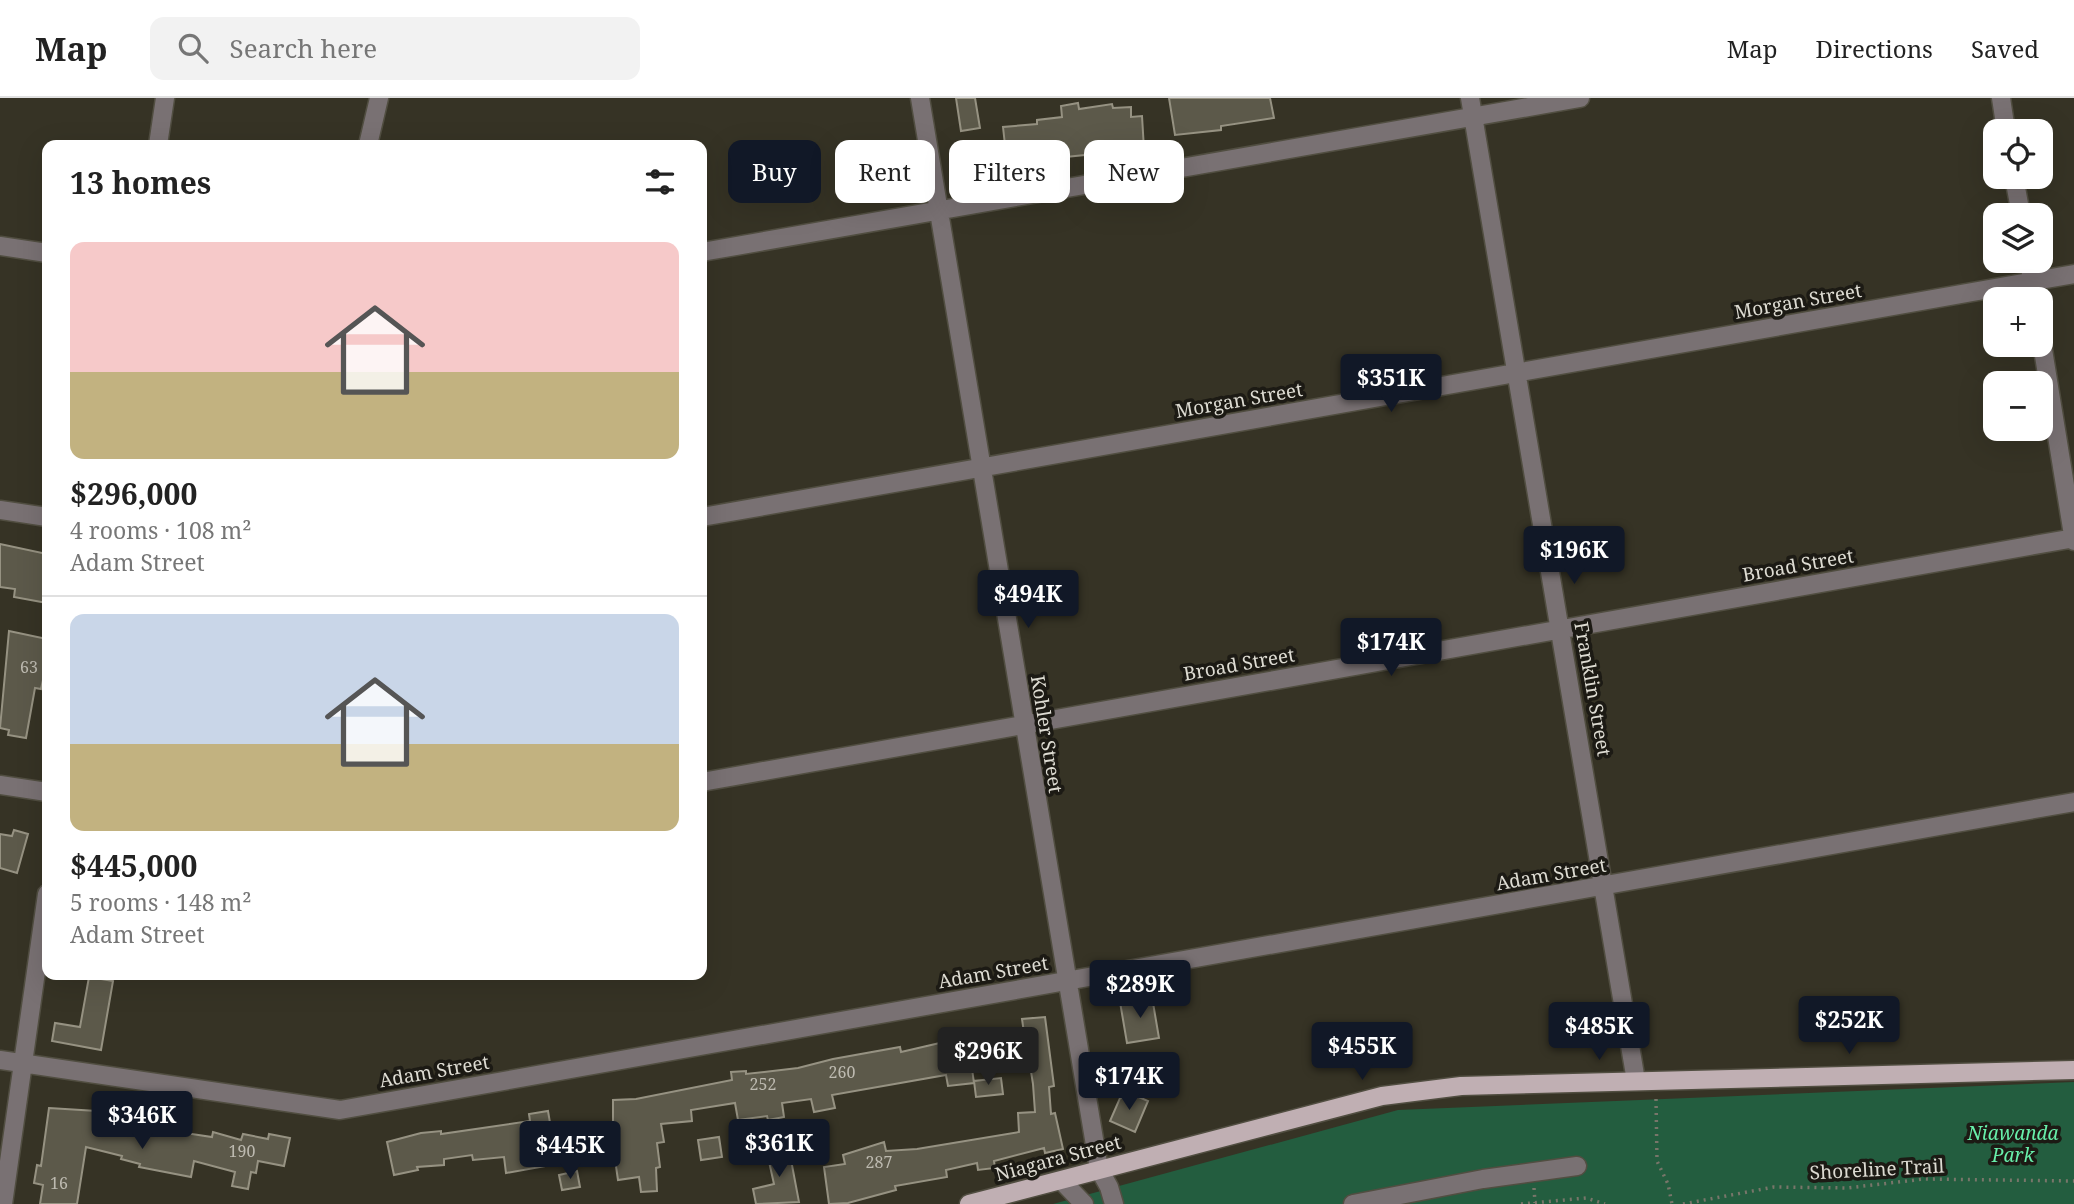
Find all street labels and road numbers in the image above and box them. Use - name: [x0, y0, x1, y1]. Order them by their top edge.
- street label: Morgan Street: [1732, 277, 1864, 325]
- street label: Morgan Street: [1173, 376, 1305, 424]
- street label: Broad Street: [1740, 542, 1856, 588]
- street label: Franklin Street: [1568, 620, 1618, 759]
- street label: Broad Street: [1181, 641, 1297, 687]
- street label: Kohler Street: [1025, 673, 1069, 795]
- street label: Adam Street: [1494, 851, 1608, 896]
- street label: Adam Street: [936, 949, 1050, 994]
- street label: Adam Street: [377, 1048, 491, 1093]
- street label: Niagara Street: [992, 1129, 1124, 1187]
- street label: Shoreline Trail: [1809, 1152, 1945, 1186]

